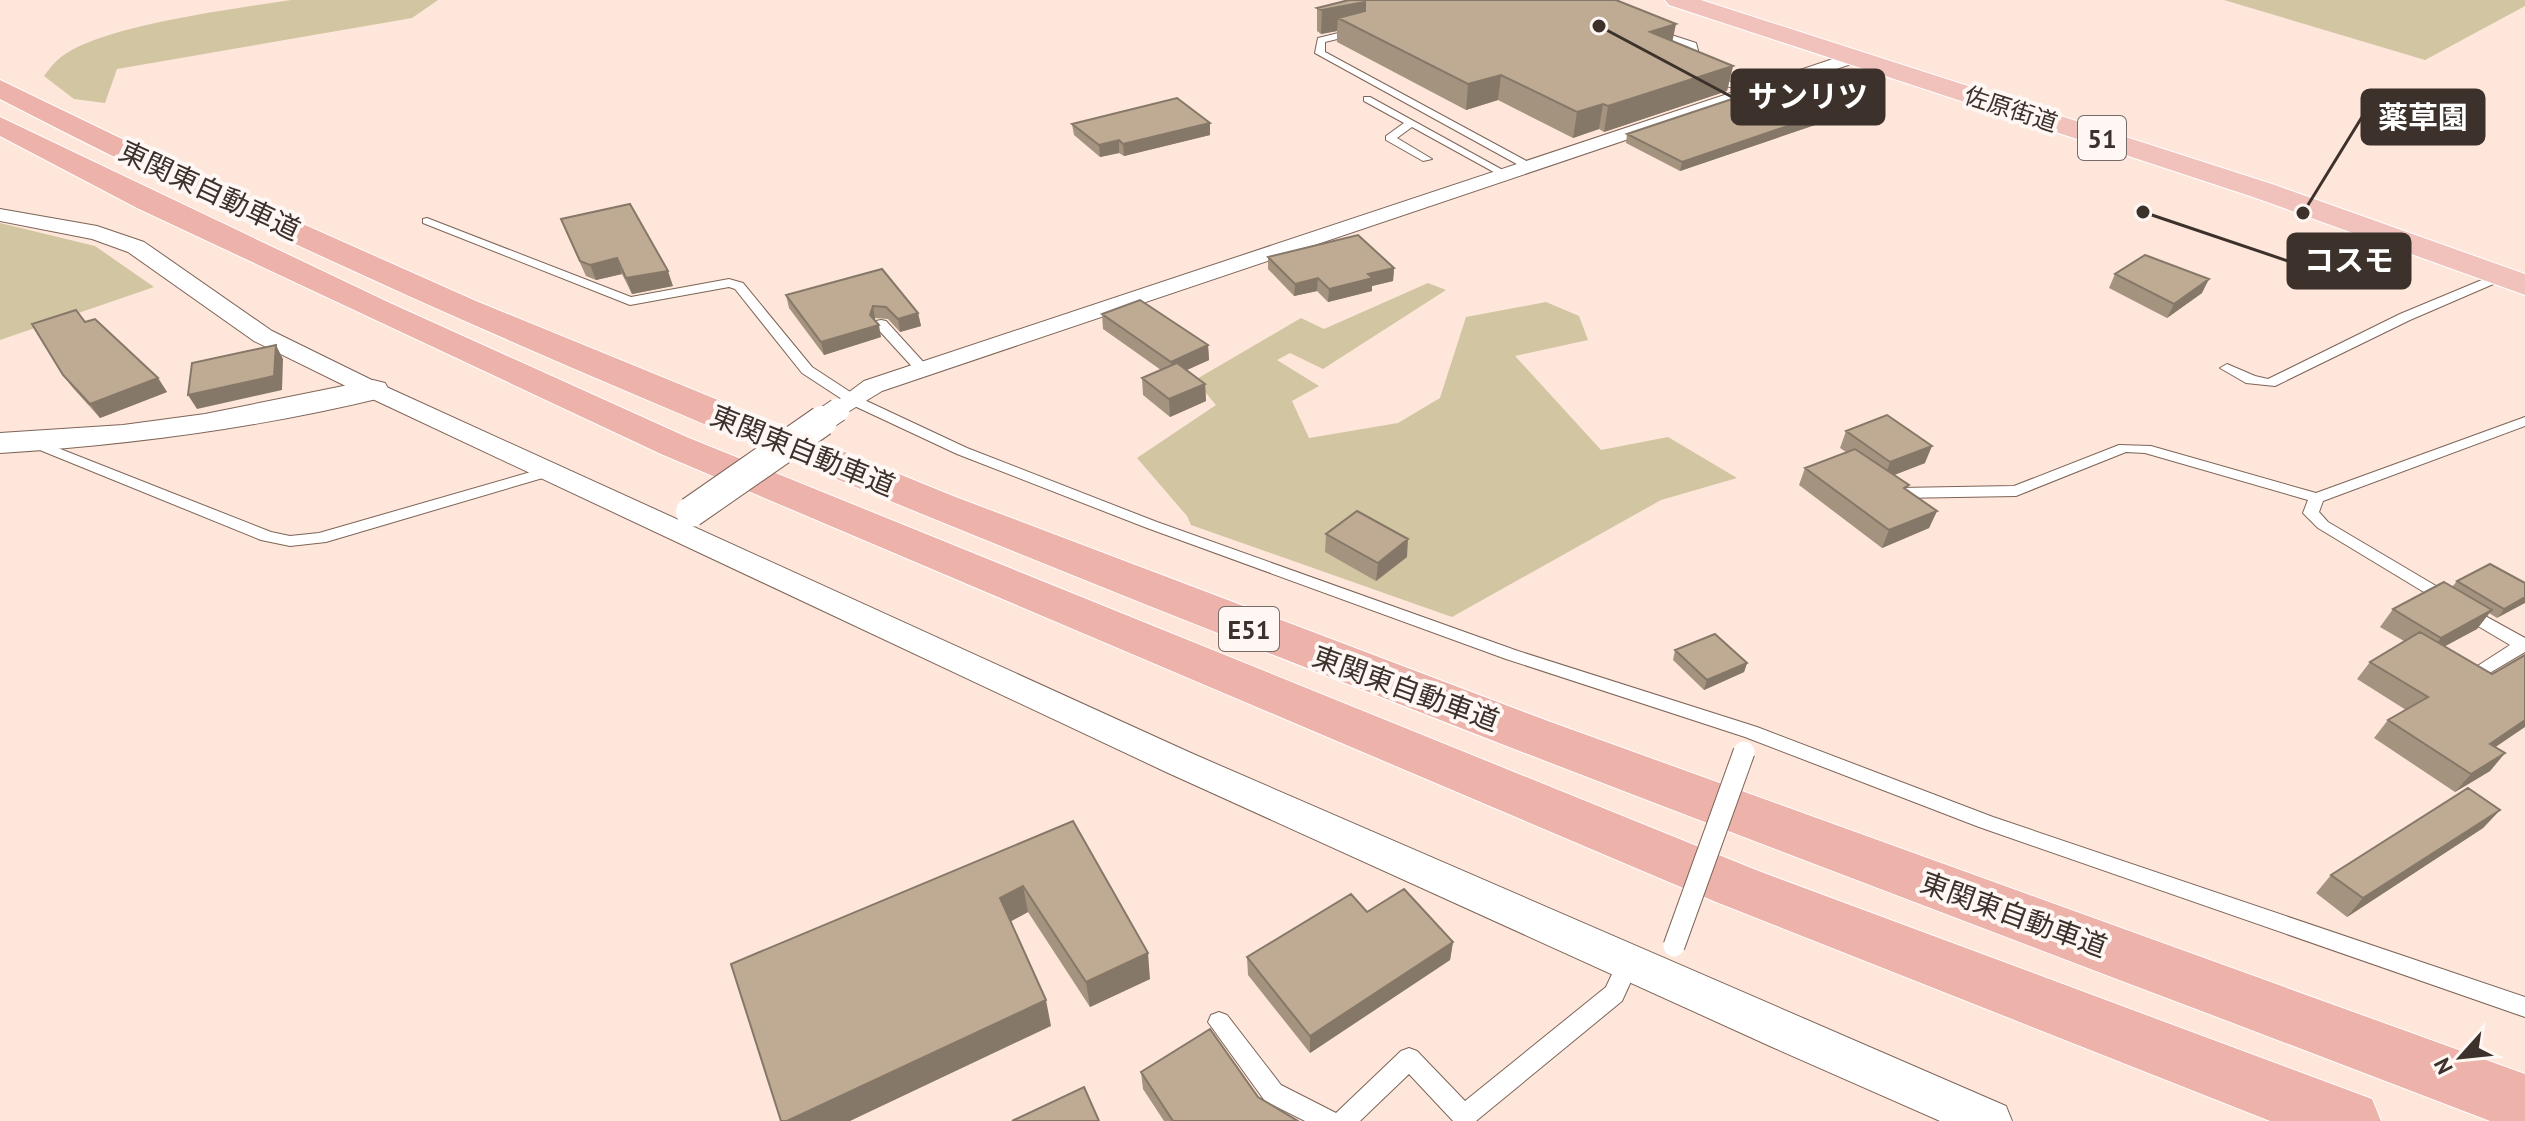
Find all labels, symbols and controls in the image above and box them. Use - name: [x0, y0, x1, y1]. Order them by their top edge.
- callout: サンリツ: [1732, 70, 1884, 124]
- text: サンリツ: [1748, 76, 1868, 115]
- street label: 佐原街道: [1961, 79, 2061, 139]
- callout: 薬草園: [2362, 90, 2484, 144]
- text: 薬草園: [2378, 97, 2468, 136]
- road number: 51: [2078, 116, 2126, 160]
- street label: 東関東自動車道: [113, 132, 307, 248]
- callout: コスモ: [2288, 234, 2410, 288]
- text: コスモ: [2304, 240, 2394, 279]
- street label: 東関東自動車道: [705, 396, 901, 504]
- road number: E51: [1219, 607, 1279, 651]
- street label: 東関東自動車道: [1308, 637, 1504, 739]
- street label: 東関東自動車道: [1916, 863, 2112, 965]
- north arrow: [2421, 1017, 2501, 1097]
- text: N: [2427, 1053, 2459, 1079]

